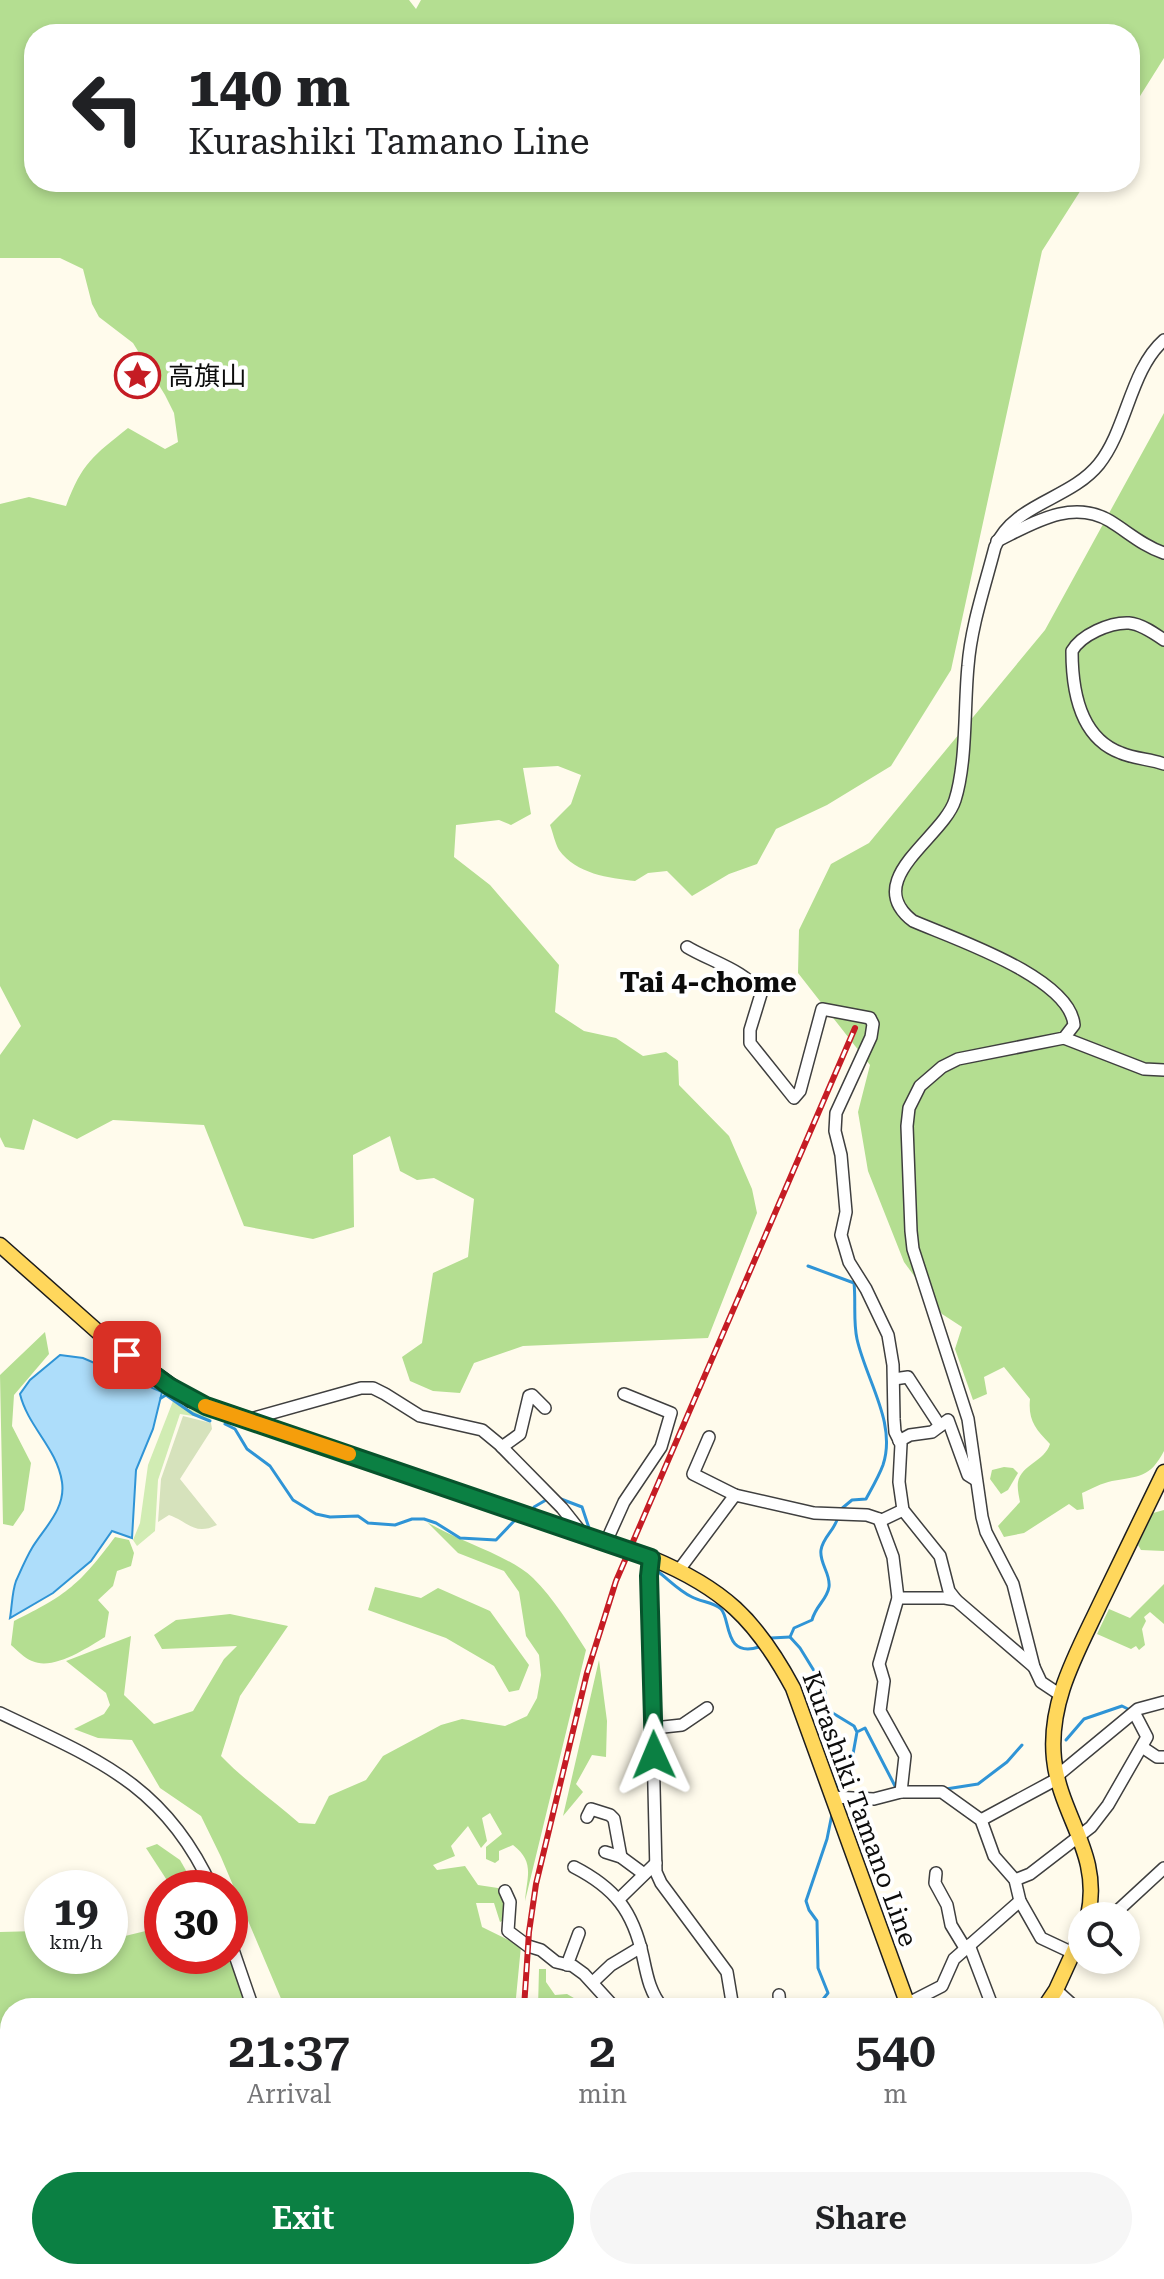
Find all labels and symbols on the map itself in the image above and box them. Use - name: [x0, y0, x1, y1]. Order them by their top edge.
- place icon: 高旗山: [113, 352, 161, 400]
- place label: 高旗山: [168, 361, 246, 391]
- district label: Tai 4-chome: [619, 966, 797, 999]
- pin: [93, 1321, 161, 1389]
- street label: Kurashiki Tamano Line: [796, 1668, 924, 1950]
- position arrow: [612, 1713, 696, 1797]
- speed limit sign: 30: [144, 1870, 248, 1974]

